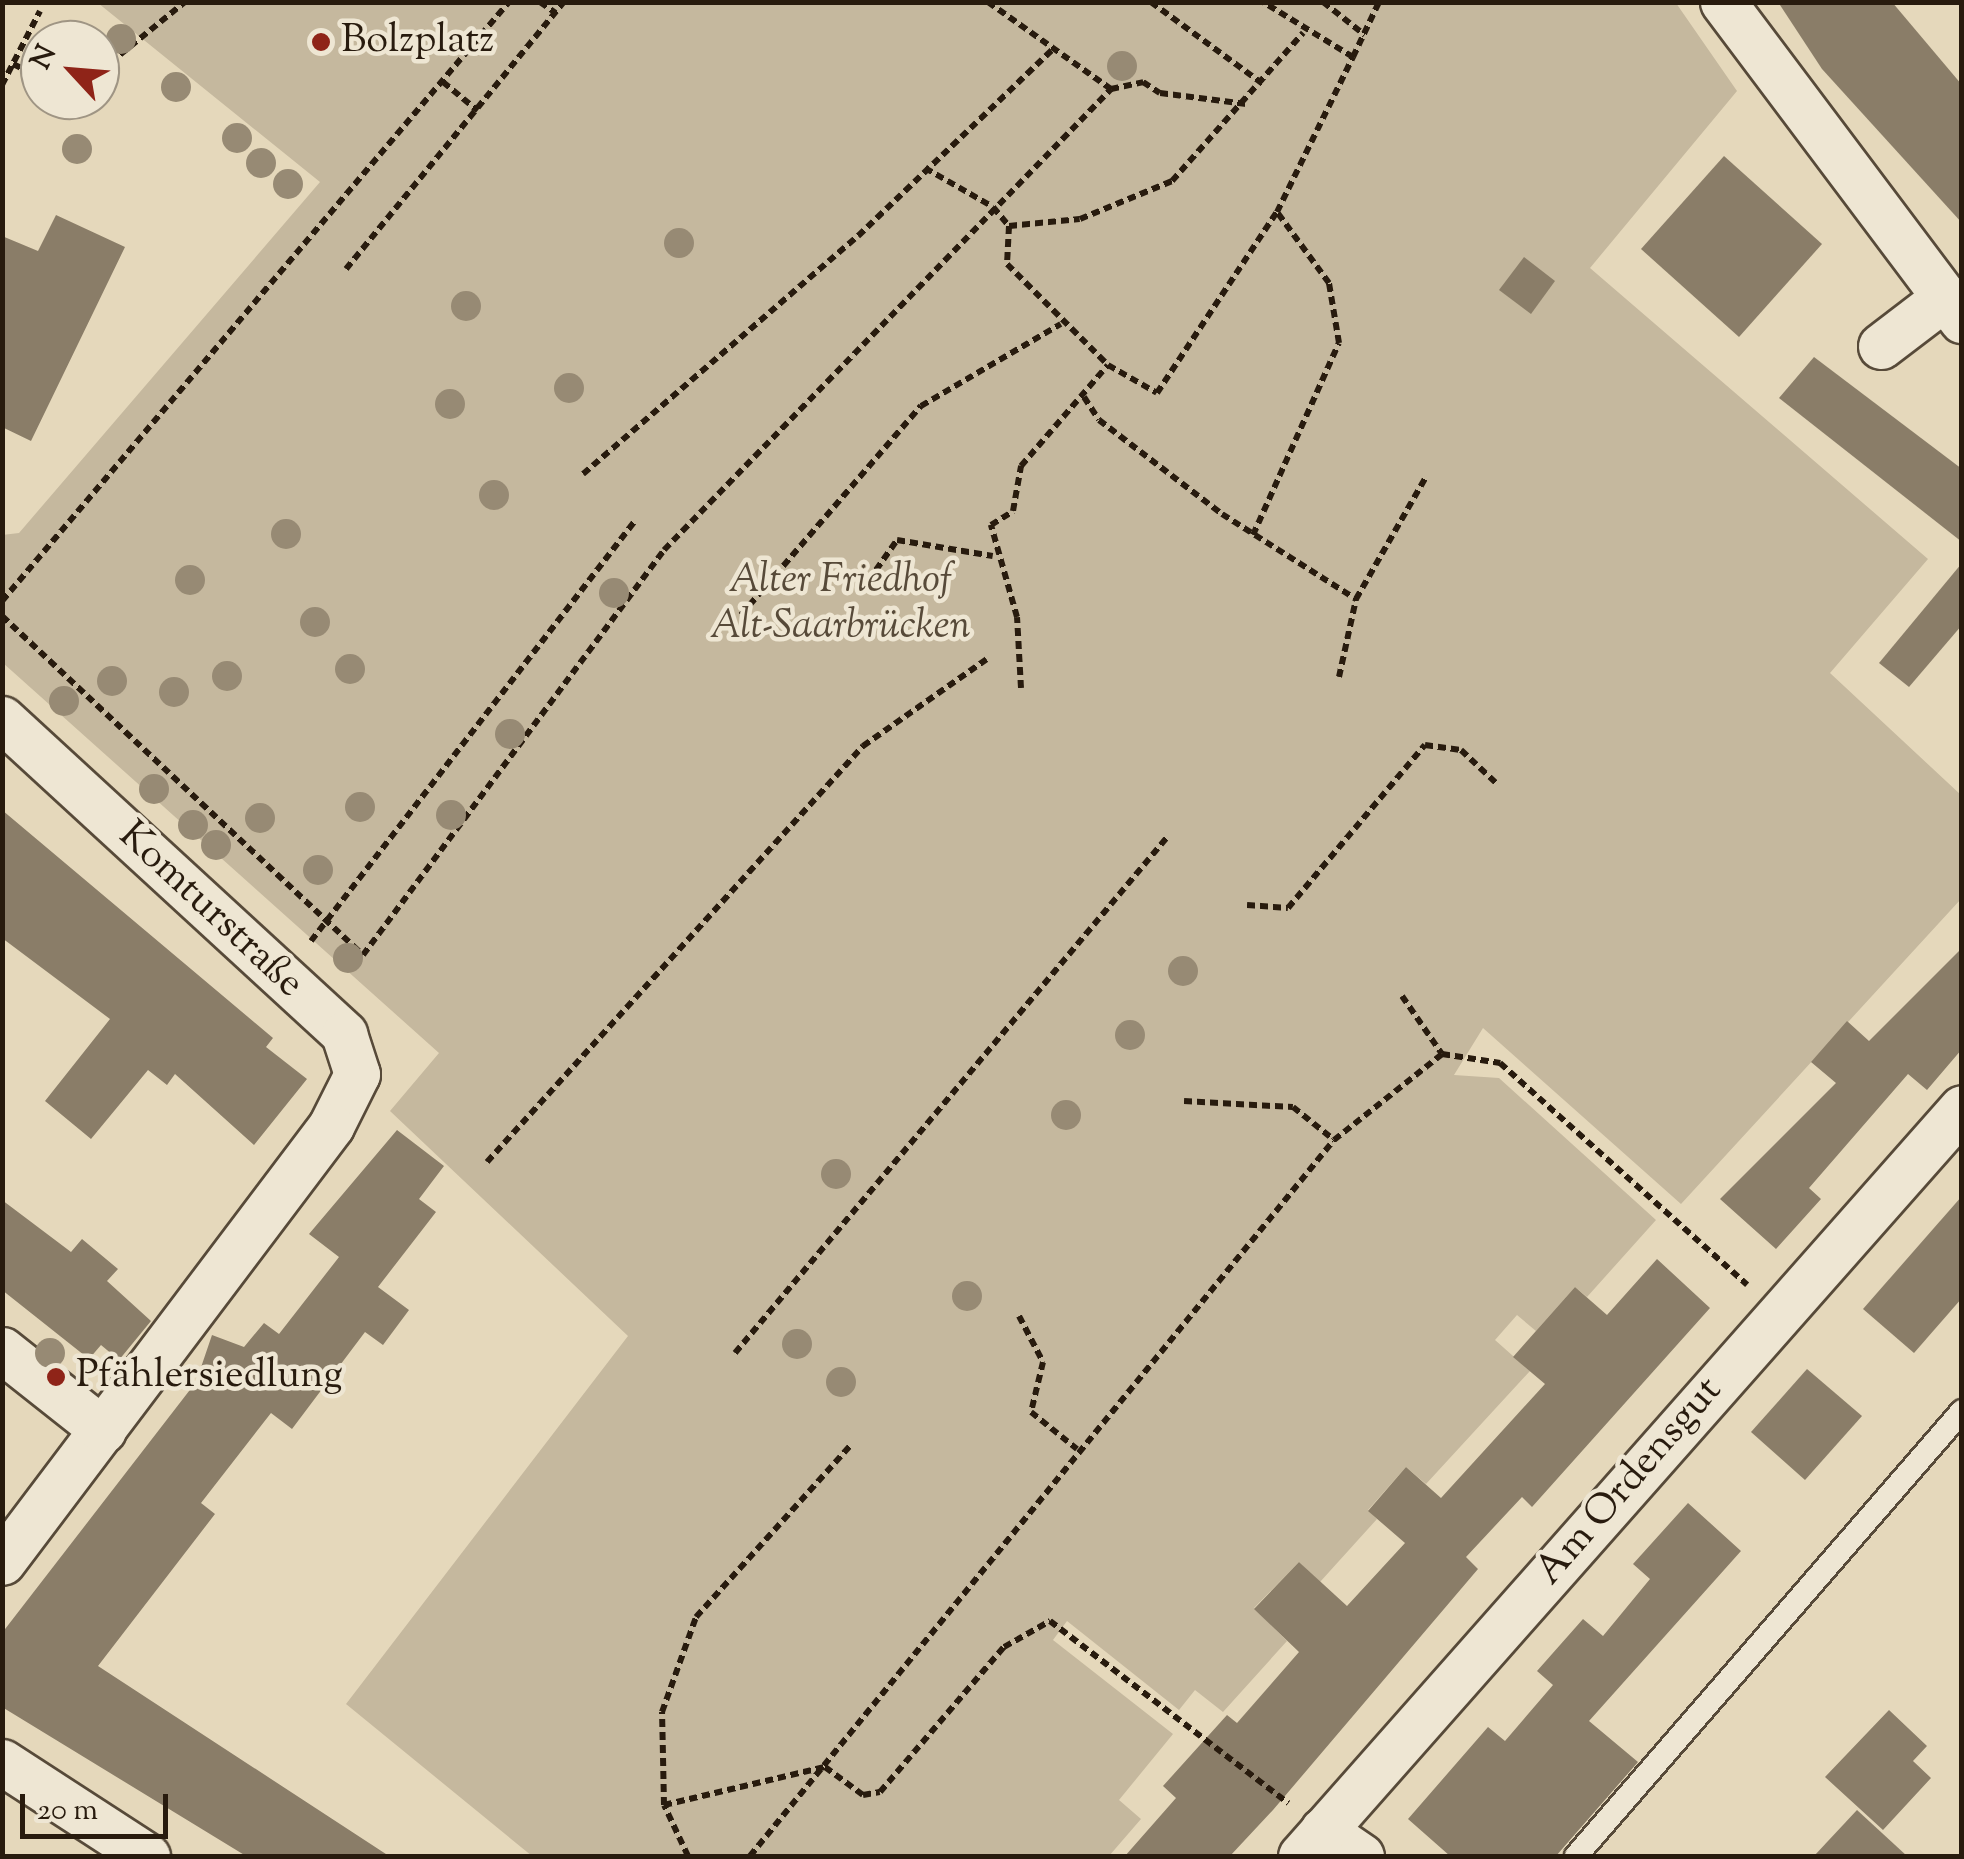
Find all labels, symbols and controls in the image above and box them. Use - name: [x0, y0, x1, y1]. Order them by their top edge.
- place label: Bolzplatz: [341, 18, 494, 66]
- north arrow: [20, 20, 120, 120]
- marker: Bolzplatz: [310, 31, 332, 53]
- text: N: [22, 39, 68, 77]
- park label: Alter Friedhof Alt-Saarbrücken: [709, 558, 971, 652]
- street label: Komturstraße: [107, 813, 313, 1009]
- place label: Pfählersiedlung: [76, 1353, 343, 1401]
- marker: Pfählersiedlung: [45, 1366, 67, 1388]
- street label: Am Ordensgut: [1527, 1368, 1733, 1596]
- scale bar: [25, 1774, 172, 1836]
- text: 20 m: [37, 1790, 98, 1833]

